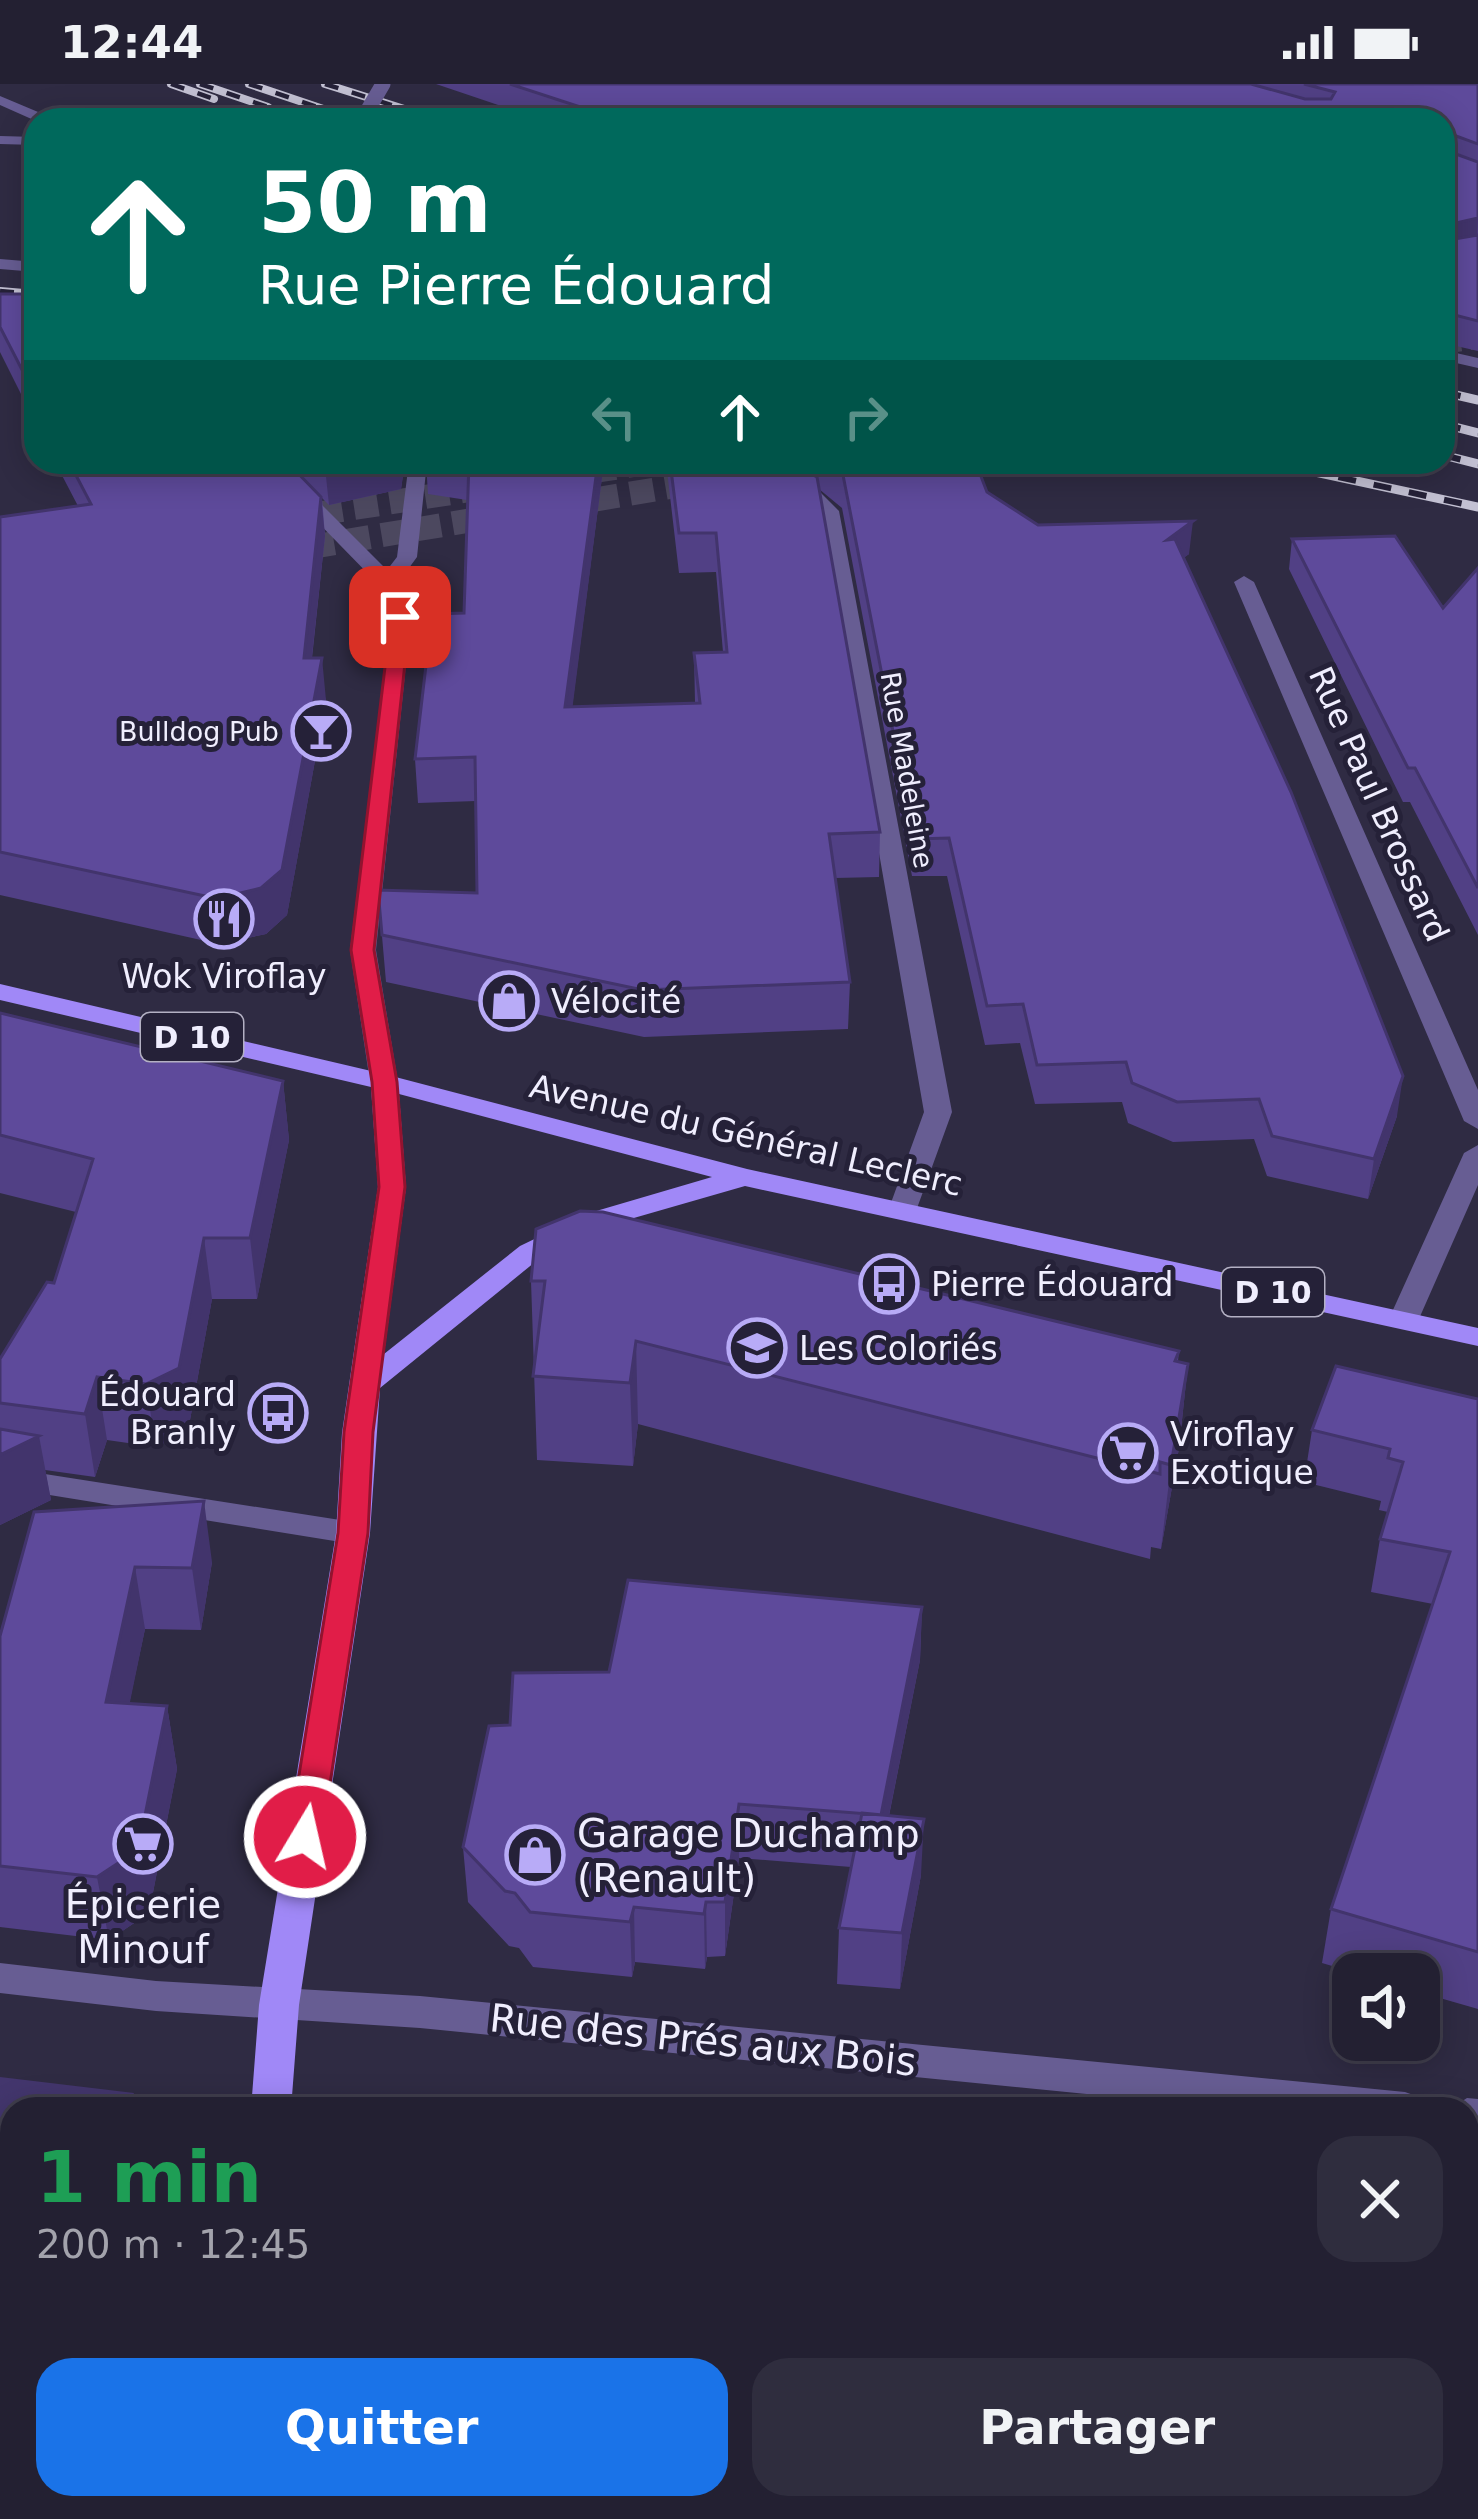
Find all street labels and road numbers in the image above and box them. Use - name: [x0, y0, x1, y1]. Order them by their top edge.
- street label: Rue Paul Brossard: [1301, 661, 1457, 947]
- street label: Rue Madeleine: [874, 669, 940, 871]
- road number: D 10: [141, 1013, 243, 1061]
- street label: Avenue du Général Leclerc: [526, 1066, 966, 1204]
- road number: D 10: [1222, 1268, 1324, 1316]
- street label: Rue des Prés aux Bois: [488, 1995, 918, 2085]

